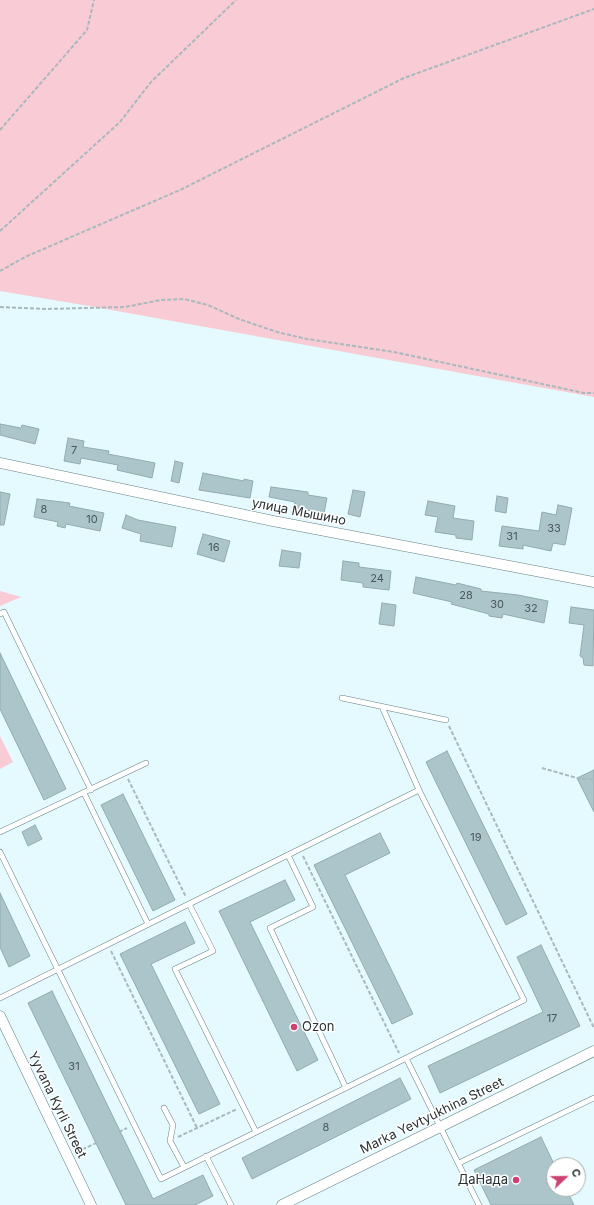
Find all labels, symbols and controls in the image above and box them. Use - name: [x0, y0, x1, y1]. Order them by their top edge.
- house number: 7: [71, 444, 77, 458]
- street label: улица Мышино: [251, 495, 347, 529]
- house number: 8: [41, 503, 47, 517]
- house number: 10: [86, 513, 98, 527]
- house number: 33: [547, 522, 561, 536]
- house number: 31: [506, 530, 518, 544]
- house number: 16: [208, 541, 220, 555]
- house number: 24: [370, 572, 384, 586]
- house number: 28: [459, 589, 473, 603]
- house number: 30: [490, 598, 504, 612]
- house number: 32: [524, 602, 538, 616]
- house number: 19: [470, 831, 482, 845]
- house number: 17: [547, 1012, 557, 1026]
- place label: Ozon: [302, 1019, 334, 1035]
- marker: Ozon: [289, 1022, 299, 1032]
- street label: Yyvana Kyrli Street: [24, 1049, 90, 1161]
- house number: 31: [68, 1060, 80, 1074]
- street label: Marka Yevtyukhina Street: [358, 1074, 506, 1158]
- house number: 8: [323, 1121, 329, 1135]
- north arrow: [546, 1157, 586, 1197]
- text: С: [568, 1166, 584, 1179]
- place label: ДаНада: [458, 1172, 508, 1188]
- marker: ДаНада: [511, 1175, 521, 1185]

